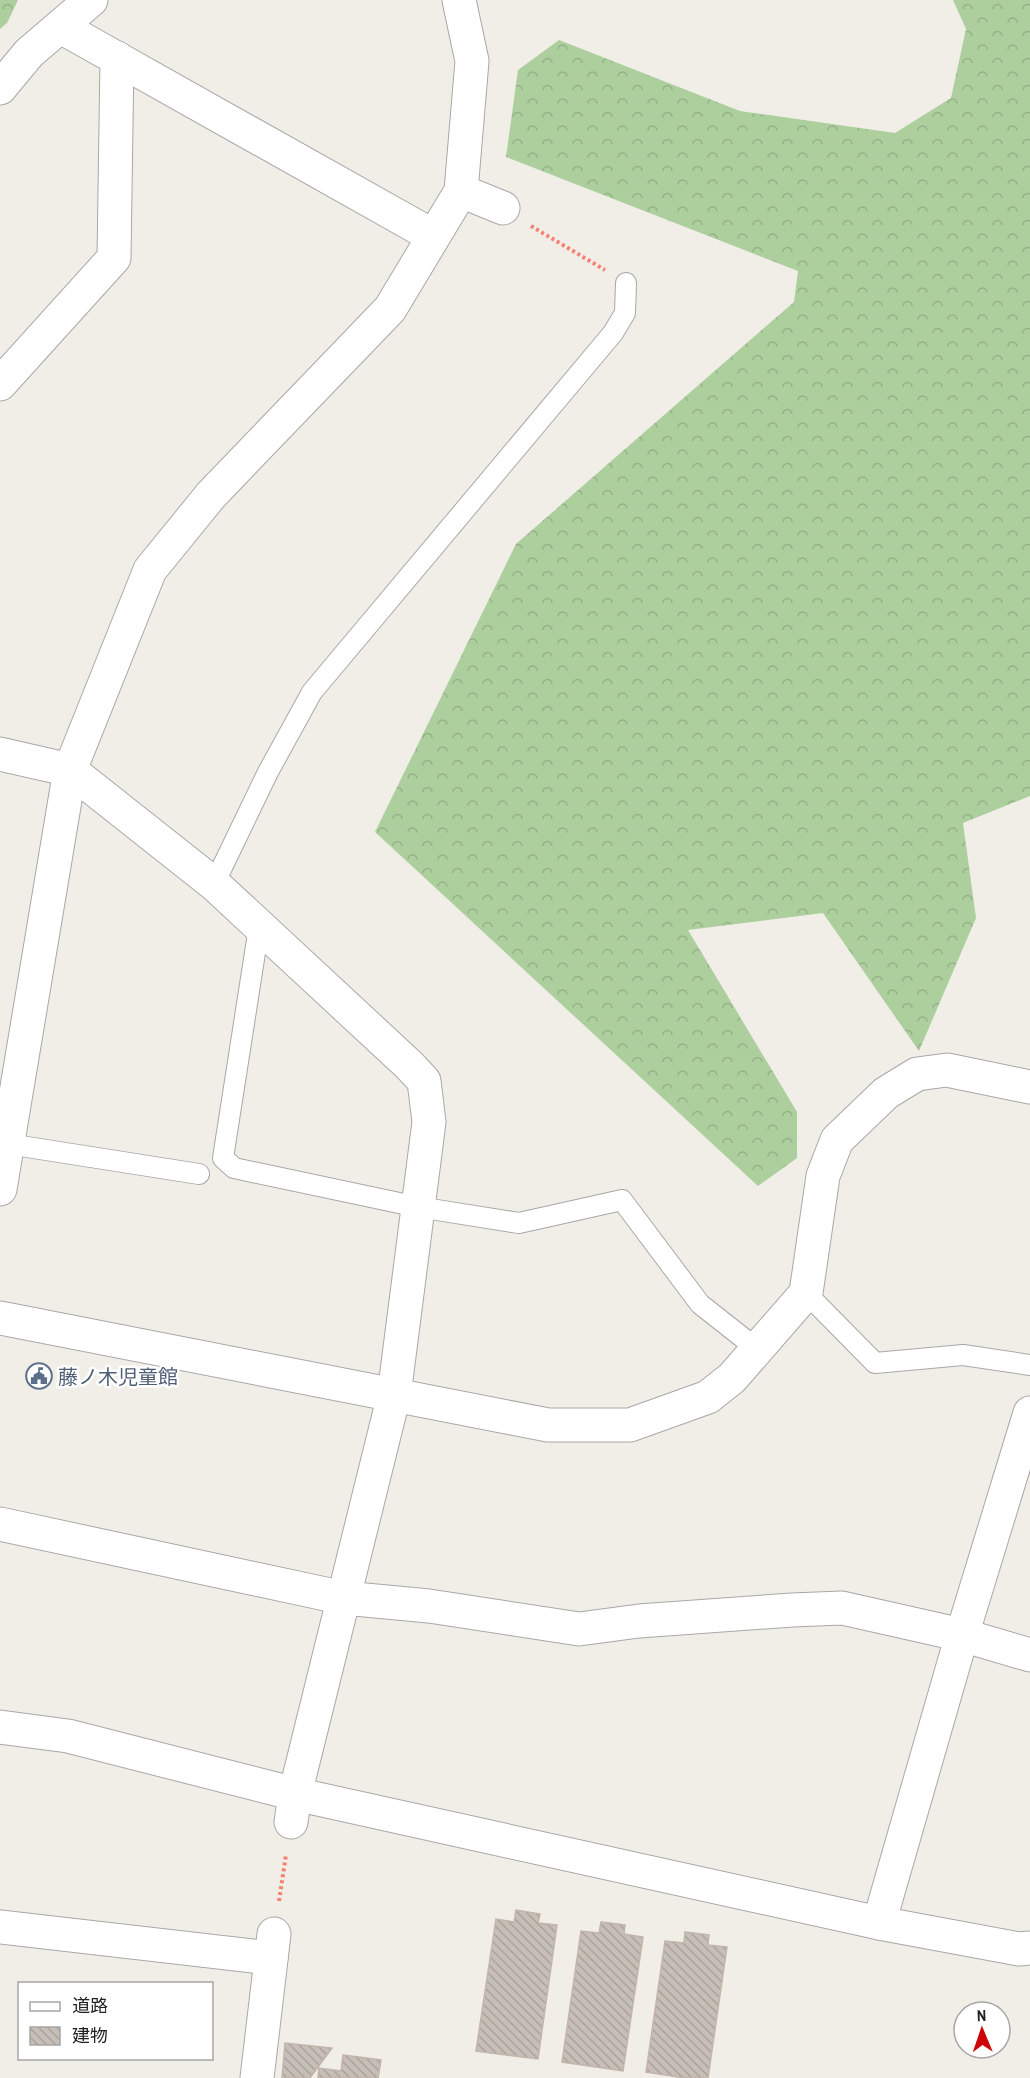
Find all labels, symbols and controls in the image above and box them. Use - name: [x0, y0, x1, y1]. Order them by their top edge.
- public building icon: 藤ノ木児童館: [24, 1361, 54, 1391]
- place label: 藤ノ木児童館: [58, 1363, 178, 1390]
- legend: [18, 1982, 213, 2060]
- text: 道路: [72, 1993, 108, 2018]
- north arrow: [952, 2000, 1012, 2060]
- text: N: [976, 2004, 987, 2026]
- text: 建物: [72, 2023, 108, 2048]

